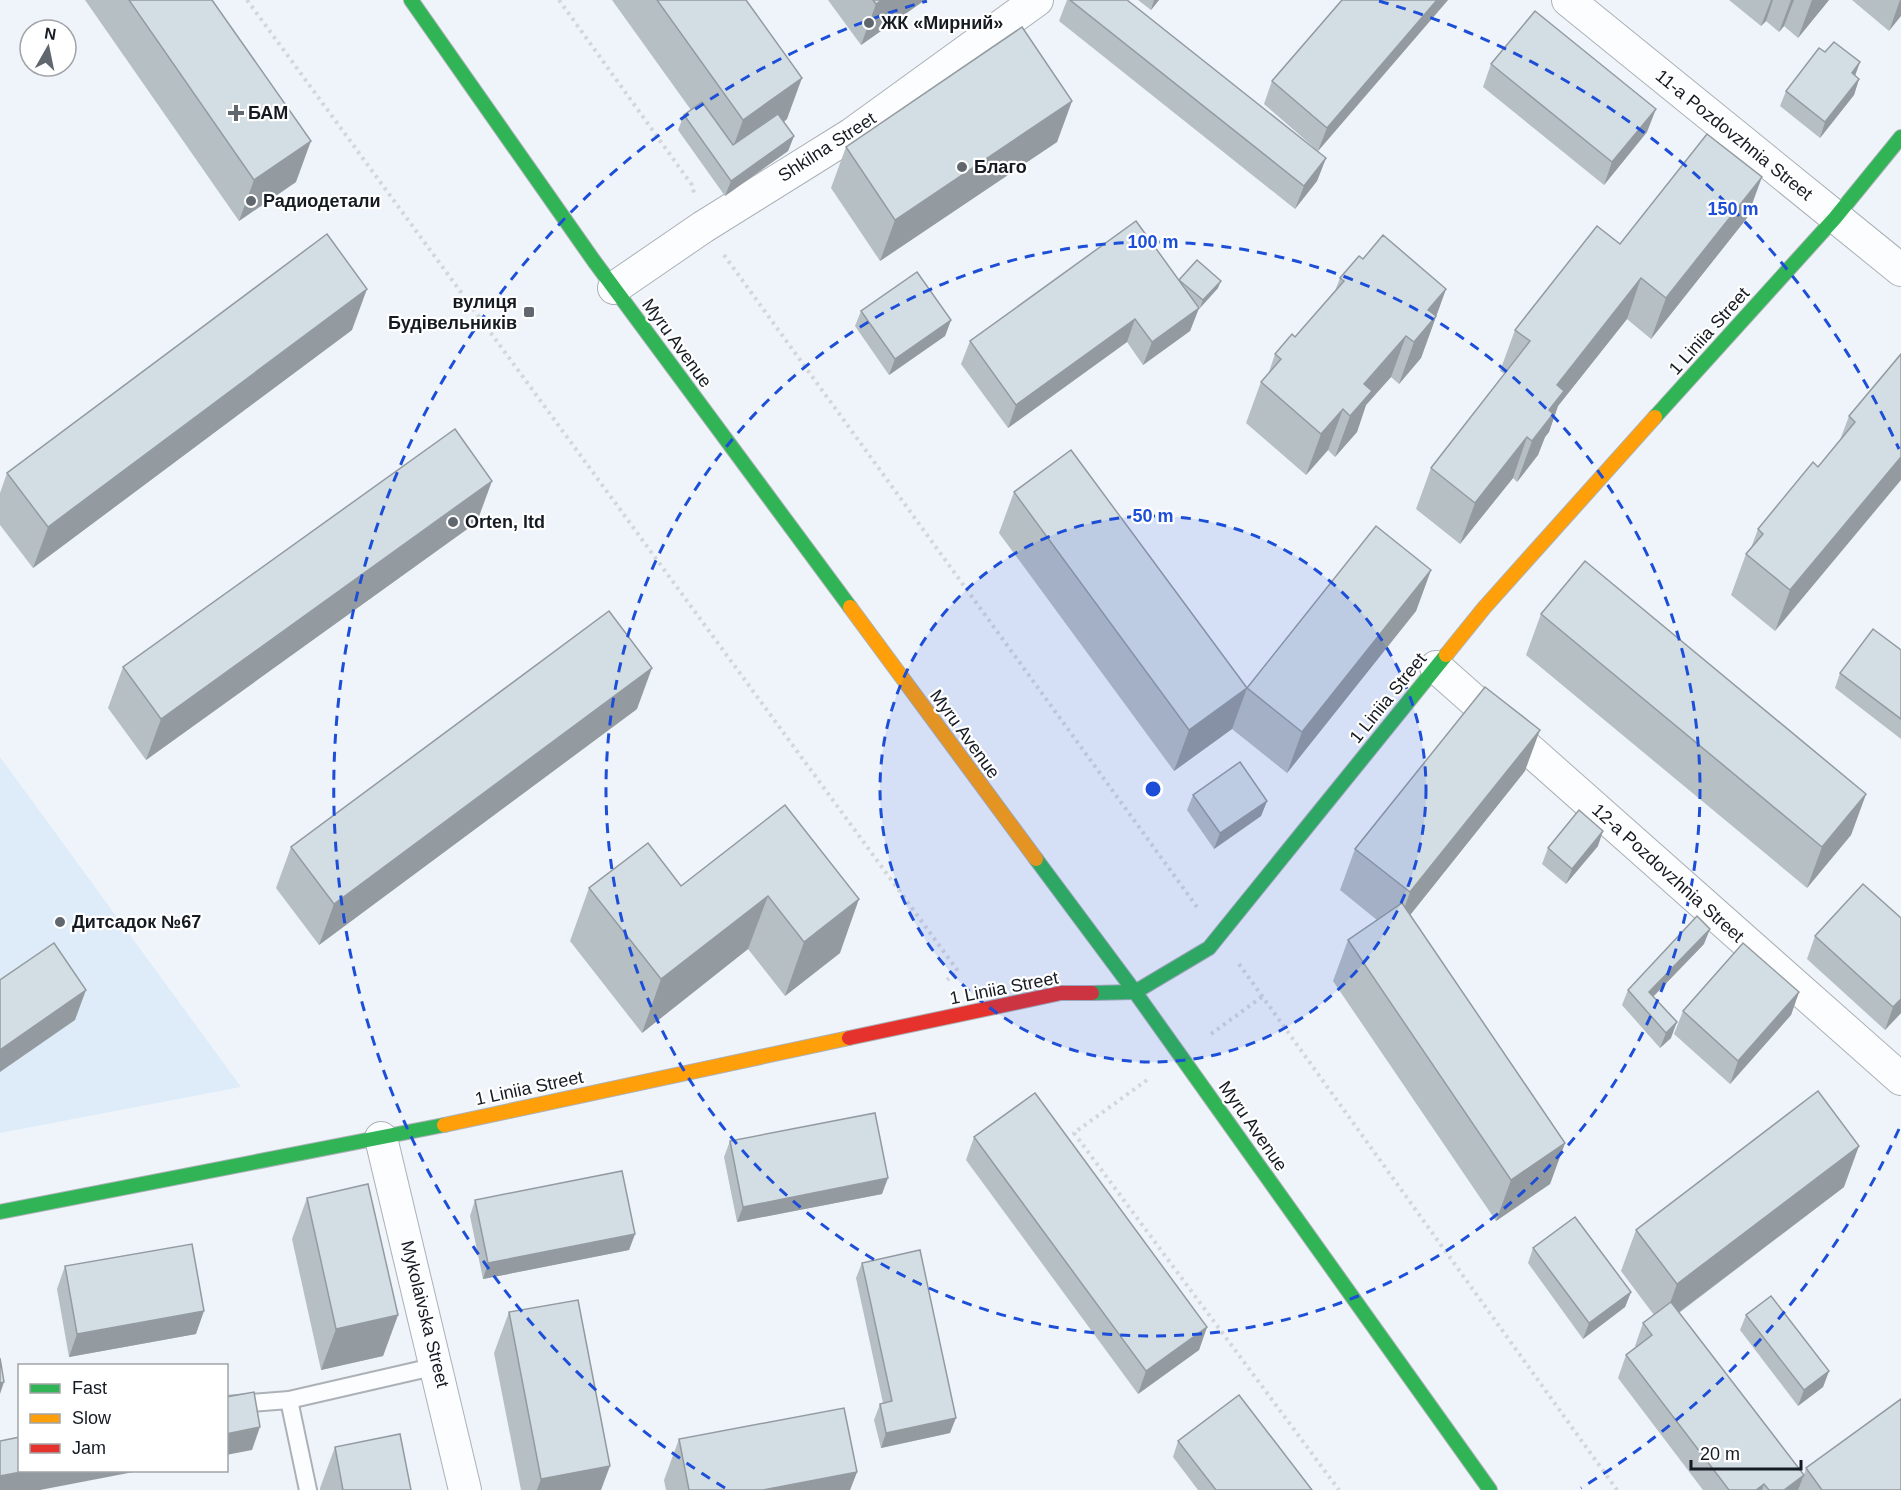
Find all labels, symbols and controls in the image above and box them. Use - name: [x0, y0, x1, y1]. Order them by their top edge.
- place label: ЖК «Мирний»: [880, 13, 1003, 33]
- marker: ЖК «Мирний»: [862, 16, 876, 30]
- north arrow: [18, 18, 78, 78]
- text: N: [43, 24, 57, 43]
- street label: 11-a Pozdovzhnia Street: [1652, 66, 1816, 204]
- place label: БАМ: [248, 103, 288, 123]
- marker: БАМ: [229, 106, 243, 120]
- street label: Shkilna Street: [775, 108, 879, 186]
- place label: Благо: [974, 157, 1027, 177]
- marker: Благо: [955, 160, 969, 174]
- place label: Радиодетали: [263, 191, 381, 211]
- marker: Радиодетали: [244, 194, 258, 208]
- text: 150 m: [1707, 199, 1759, 219]
- text: 100 m: [1127, 232, 1179, 252]
- street label: 1 Liniia Street: [1665, 283, 1753, 379]
- place label: вулиця Будівельників: [388, 292, 517, 333]
- street label: Myru Avenue: [638, 295, 716, 391]
- marker: вулиця Будівельників: [522, 305, 536, 319]
- text: 50 m: [1132, 506, 1174, 526]
- place label: Orten, ltd: [465, 512, 545, 532]
- marker: Orten, ltd: [446, 515, 460, 529]
- street label: 1 Liniia Street: [1346, 649, 1430, 747]
- street label: Myru Avenue: [926, 686, 1004, 782]
- centre of rings: [1143, 779, 1163, 799]
- street label: 12-a Pozdovzhnia Street: [1588, 800, 1748, 946]
- place label: Дитсадок №67: [72, 912, 201, 932]
- marker: Дитсадок №67: [53, 915, 67, 929]
- street label: 1 Liniia Street: [948, 968, 1060, 1008]
- street label: 1 Liniia Street: [473, 1067, 585, 1109]
- street label: Myru Avenue: [1215, 1077, 1291, 1175]
- street label: Mykolaivska Street: [397, 1238, 453, 1390]
- legend: [18, 1364, 228, 1472]
- text: Fast: [72, 1378, 107, 1398]
- text: Slow: [72, 1408, 112, 1428]
- scale bar: [1691, 1433, 1800, 1471]
- text: Jam: [72, 1438, 106, 1458]
- text: 20 m: [1700, 1444, 1740, 1464]

